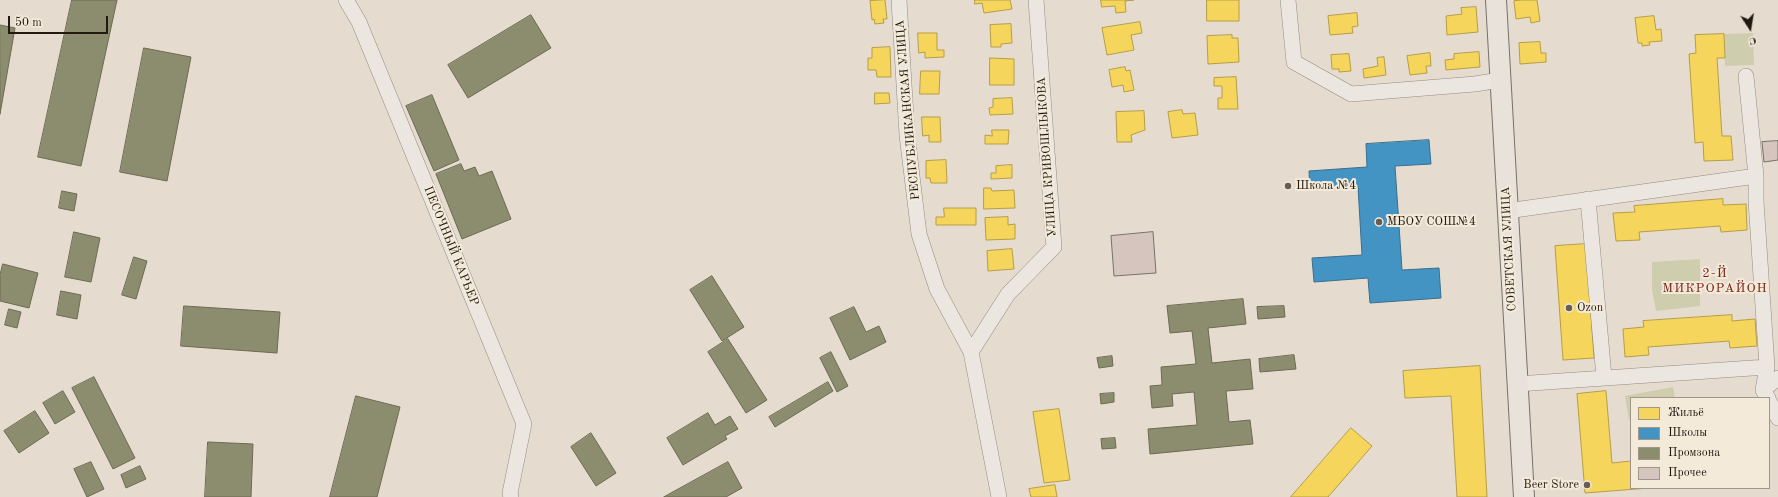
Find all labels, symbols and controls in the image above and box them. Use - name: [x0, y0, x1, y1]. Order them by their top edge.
- scale bar: [10, 8, 110, 34]
- north arrow: [1730, 8, 1770, 48]
- text: 50 m: [15, 17, 42, 29]
- street label: РЕСПУБЛИКАНСКАЯ УЛИЦА: [893, 19, 923, 201]
- text: С: [1748, 34, 1757, 46]
- street label: УЛИЦА КРИВОШЛЫКОВА: [1034, 77, 1060, 237]
- place label: Школа №4: [1296, 179, 1356, 193]
- marker: Школа №4: [1283, 181, 1293, 191]
- street label: ПЕСОЧНЫЙ КАРЬЕР: [420, 184, 482, 308]
- street label: СОВЕТСКАЯ УЛИЦА: [1499, 186, 1519, 312]
- place label: МБОУ СОШ№4: [1387, 215, 1476, 229]
- marker: МБОУ СОШ№4: [1374, 217, 1384, 227]
- district label: 2-Й МИКРОРАЙОН: [1662, 266, 1768, 297]
- place label: Ozon: [1577, 301, 1603, 315]
- marker: Ozon: [1564, 303, 1574, 313]
- legend: [1630, 397, 1770, 489]
- text: Жильё: [1668, 407, 1704, 419]
- text: Школы: [1668, 427, 1707, 439]
- text: Промзона: [1668, 447, 1720, 459]
- text: Прочее: [1668, 467, 1707, 479]
- place label: Beer Store: [1523, 478, 1579, 492]
- marker: Beer Store: [1582, 480, 1592, 490]

